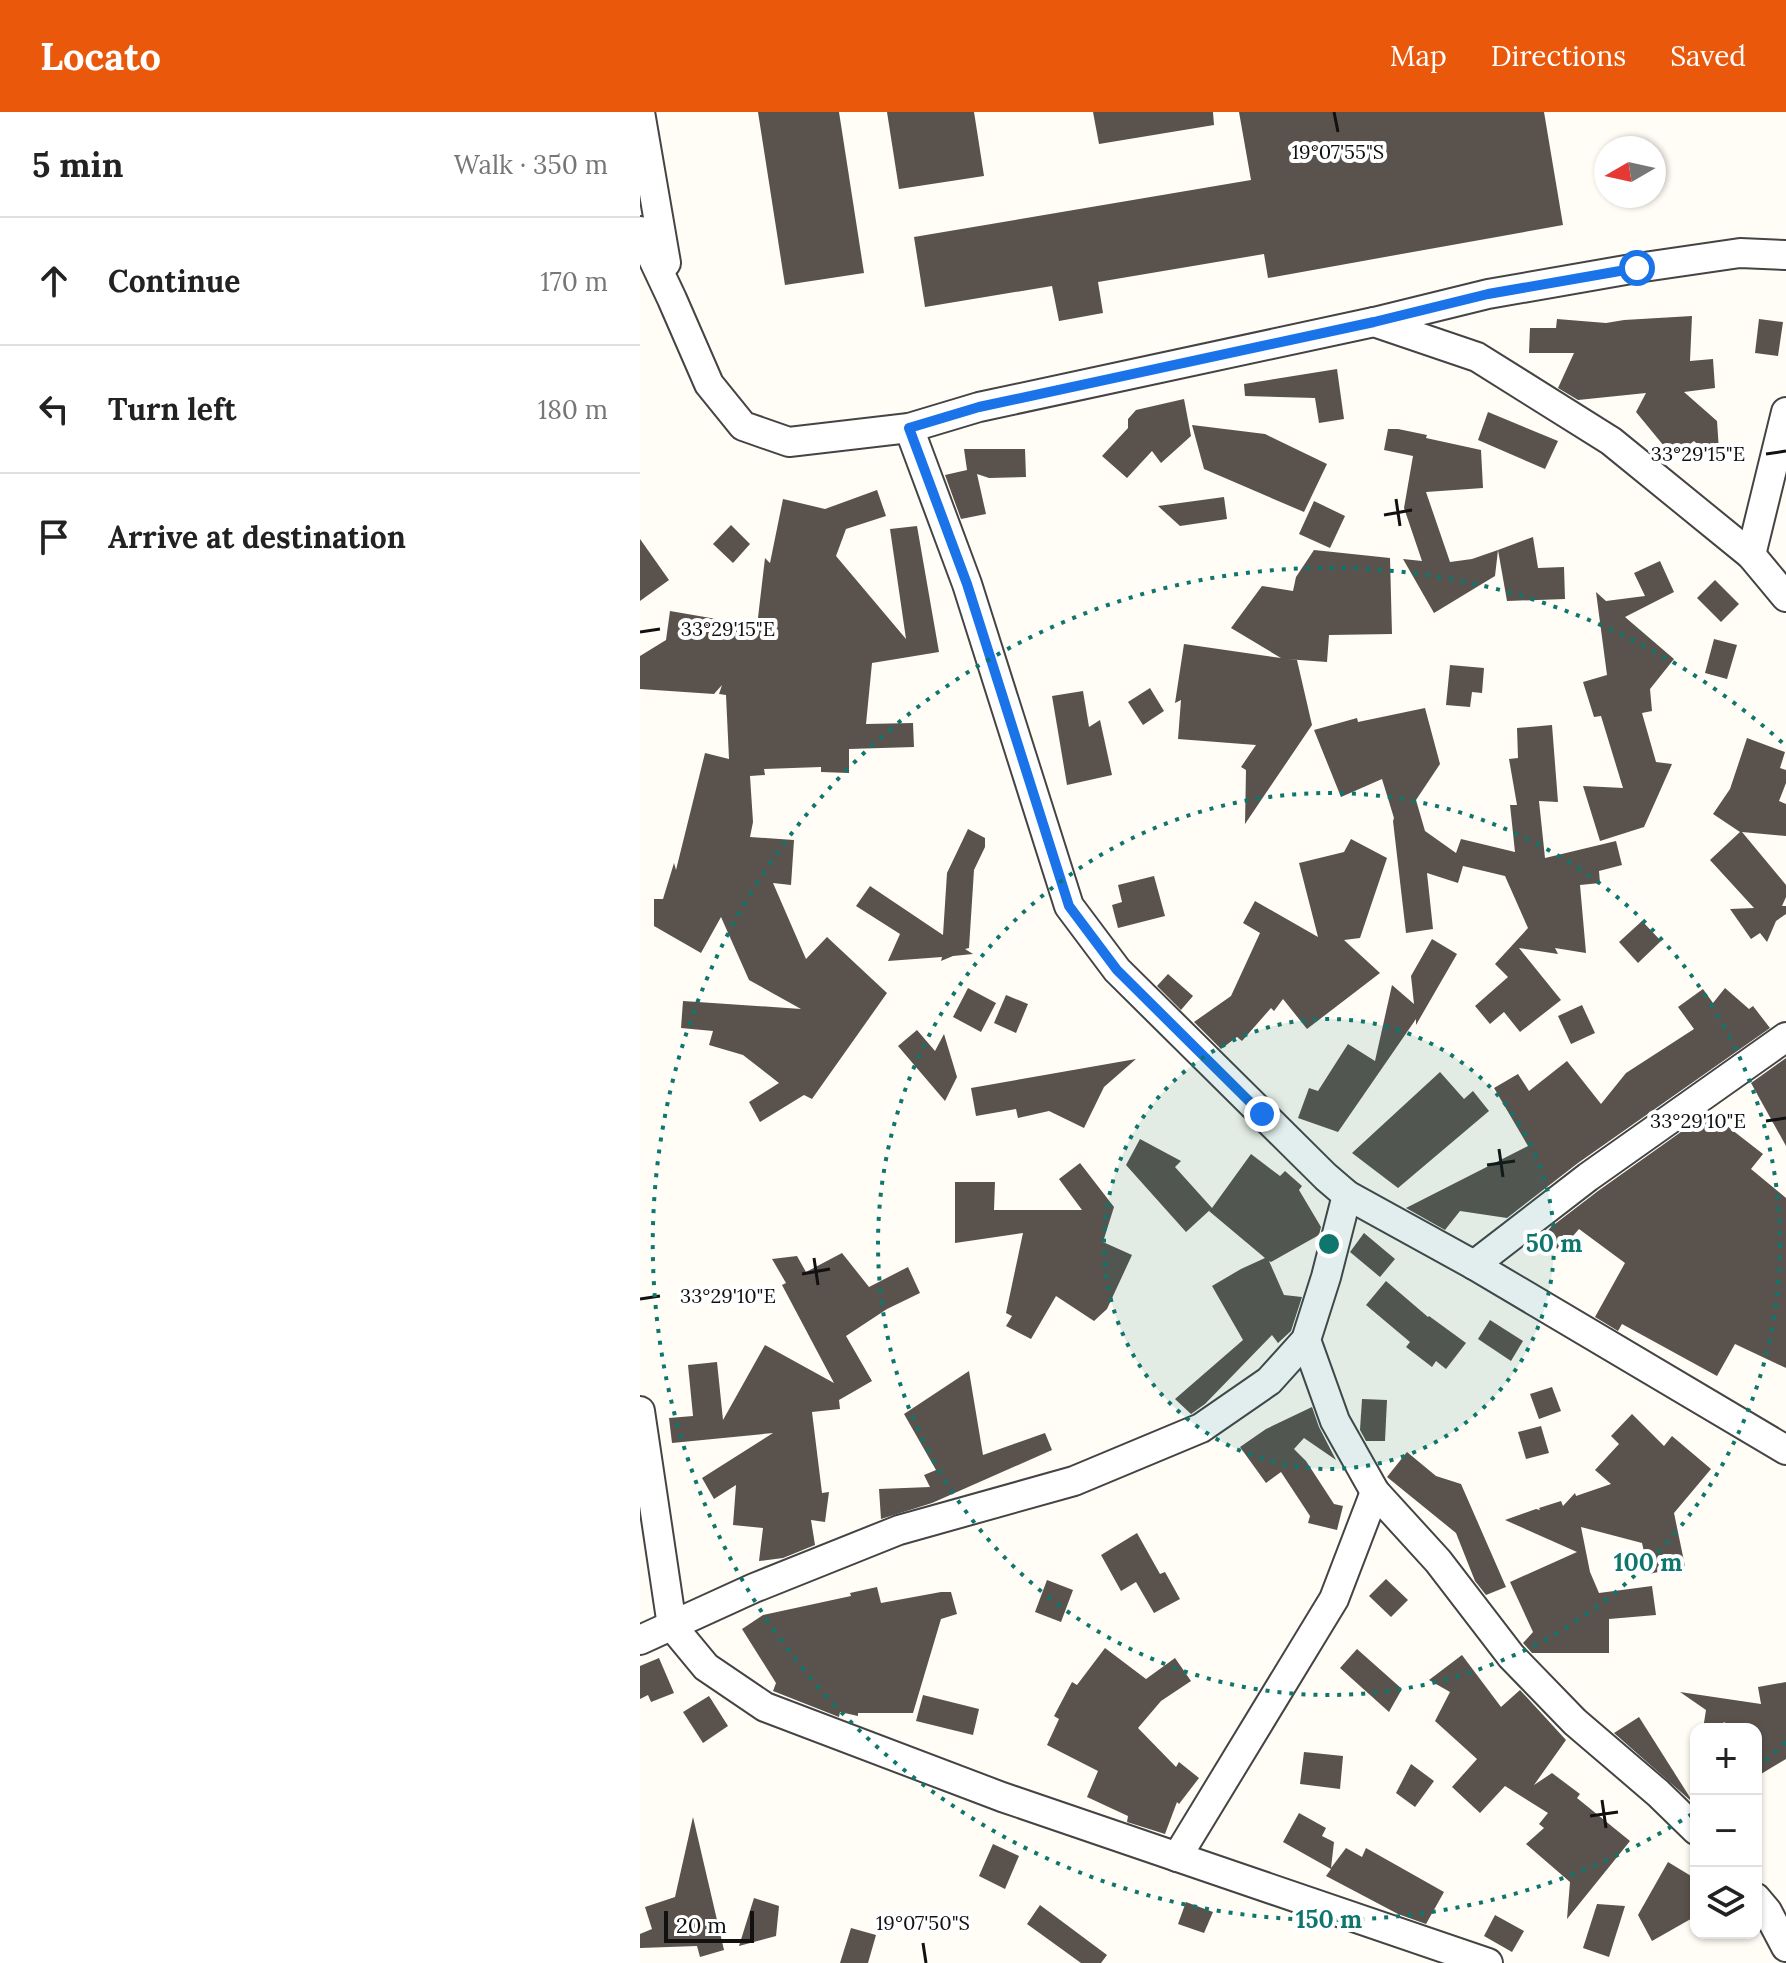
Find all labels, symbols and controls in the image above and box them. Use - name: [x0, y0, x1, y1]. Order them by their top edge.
- text: Locato: [40, 32, 161, 80]
- text: Map: [1390, 38, 1447, 74]
- text: Directions: [1491, 38, 1626, 74]
- text: Saved: [1670, 38, 1746, 74]
- north arrow: [1594, 136, 1666, 208]
- text: 19°07'55"S: [1292, 139, 1384, 164]
- text: 5 min: [32, 143, 123, 186]
- text: Walk · 350 m: [454, 148, 608, 181]
- route start: [1619, 250, 1655, 286]
- icon: ahead: [32, 259, 76, 303]
- text: Continue: [108, 262, 240, 300]
- text: 170 m: [540, 265, 608, 298]
- icon: left: [32, 387, 76, 431]
- text: Turn left: [108, 390, 236, 428]
- text: 180 m: [538, 393, 608, 426]
- text: 33°29'15"E: [1651, 441, 1745, 466]
- icon: arrive: [32, 515, 76, 559]
- text: Arrive at destination: [108, 518, 406, 556]
- text: 33°29'15"E: [681, 616, 775, 641]
- route end: [1244, 1096, 1280, 1132]
- text: 33°29'10"E: [1650, 1108, 1746, 1133]
- text: 50 m: [1526, 1228, 1582, 1259]
- centre of rings: [1315, 1230, 1343, 1258]
- text: 33°29'10"E: [680, 1283, 776, 1308]
- text: 100 m: [1614, 1547, 1682, 1578]
- map controls: [1690, 1723, 1762, 1939]
- button: +: [1690, 1723, 1762, 1795]
- button: −: [1690, 1795, 1762, 1867]
- button: layers: [1690, 1867, 1762, 1939]
- text: 150 m: [1296, 1904, 1362, 1935]
- scale bar: [664, 1907, 754, 1943]
- text: 19°07'50"S: [876, 1910, 970, 1935]
- text: 20 m: [676, 1911, 727, 1939]

